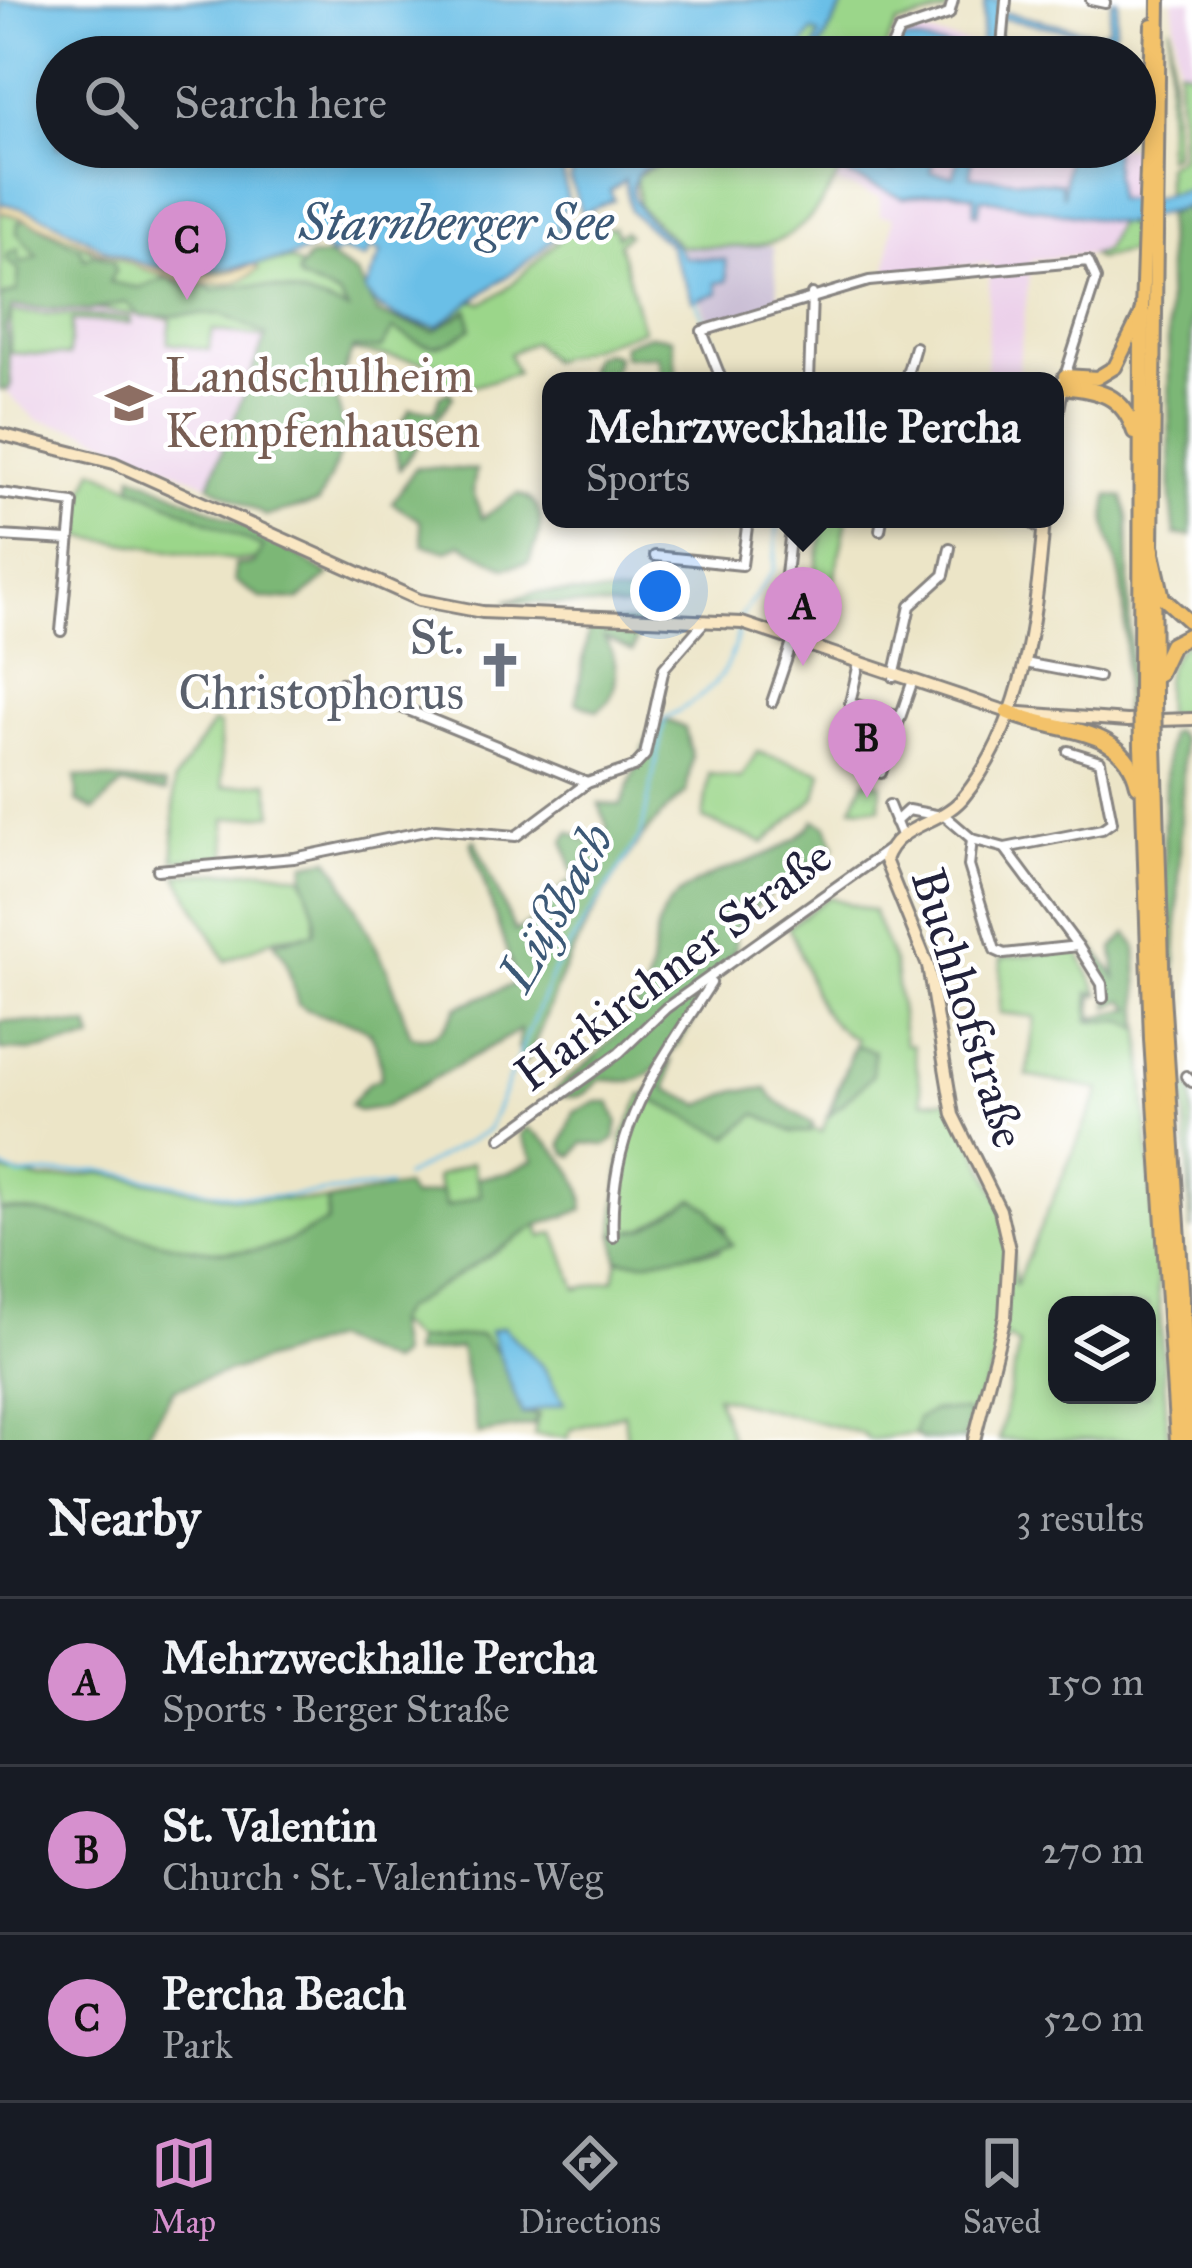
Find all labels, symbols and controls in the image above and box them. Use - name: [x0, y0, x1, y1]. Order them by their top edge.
- search box: [36, 36, 1156, 168]
- icon: search: [78, 69, 144, 135]
- text: Search here: [174, 75, 387, 130]
- water label: Starnberger See: [298, 192, 614, 254]
- pin: C: [148, 201, 226, 300]
- place label: Landschulheim Kempfenhausen: [165, 346, 480, 460]
- popup: [542, 372, 1064, 528]
- school or university icon: Landschulheim Kempfenhausen: [104, 378, 154, 428]
- text: Mehrzweckhalle Percha: [586, 399, 1020, 454]
- text: Sports: [586, 454, 690, 502]
- your location: [630, 561, 690, 621]
- pin: A: [764, 567, 842, 666]
- place label: St. Christophorus: [178, 608, 464, 722]
- church icon: St. Christophorus: [475, 640, 525, 690]
- pin: B: [828, 699, 906, 798]
- water label: Lüßbach: [484, 813, 627, 1003]
- street label: Harkirchner Straße: [503, 827, 843, 1103]
- street label: Buchhofstraße: [899, 861, 1039, 1155]
- map controls: [1048, 1296, 1156, 1404]
- button: layers: [1048, 1296, 1156, 1404]
- text: Nearby: [48, 1487, 200, 1549]
- text: 3 results: [1016, 1494, 1144, 1542]
- text: Mehrzweckhalle Percha: [162, 1630, 597, 1685]
- text: A: [74, 1658, 100, 1706]
- text: 150 m: [1047, 1658, 1144, 1706]
- text: Sports · Berger Straße: [162, 1685, 510, 1733]
- text: St. Valentin: [162, 1798, 377, 1853]
- text: B: [74, 1826, 100, 1874]
- text: 270 m: [1041, 1826, 1144, 1874]
- text: Church · St.-Valentins-Weg: [162, 1853, 603, 1901]
- text: Percha Beach: [162, 1966, 406, 2021]
- text: C: [74, 1994, 100, 2042]
- text: 520 m: [1043, 1994, 1144, 2042]
- text: Park: [162, 2021, 233, 2069]
- tab: Map: [151, 2130, 217, 2242]
- tab: Directions: [519, 2130, 661, 2242]
- tab: Saved: [963, 2130, 1041, 2242]

